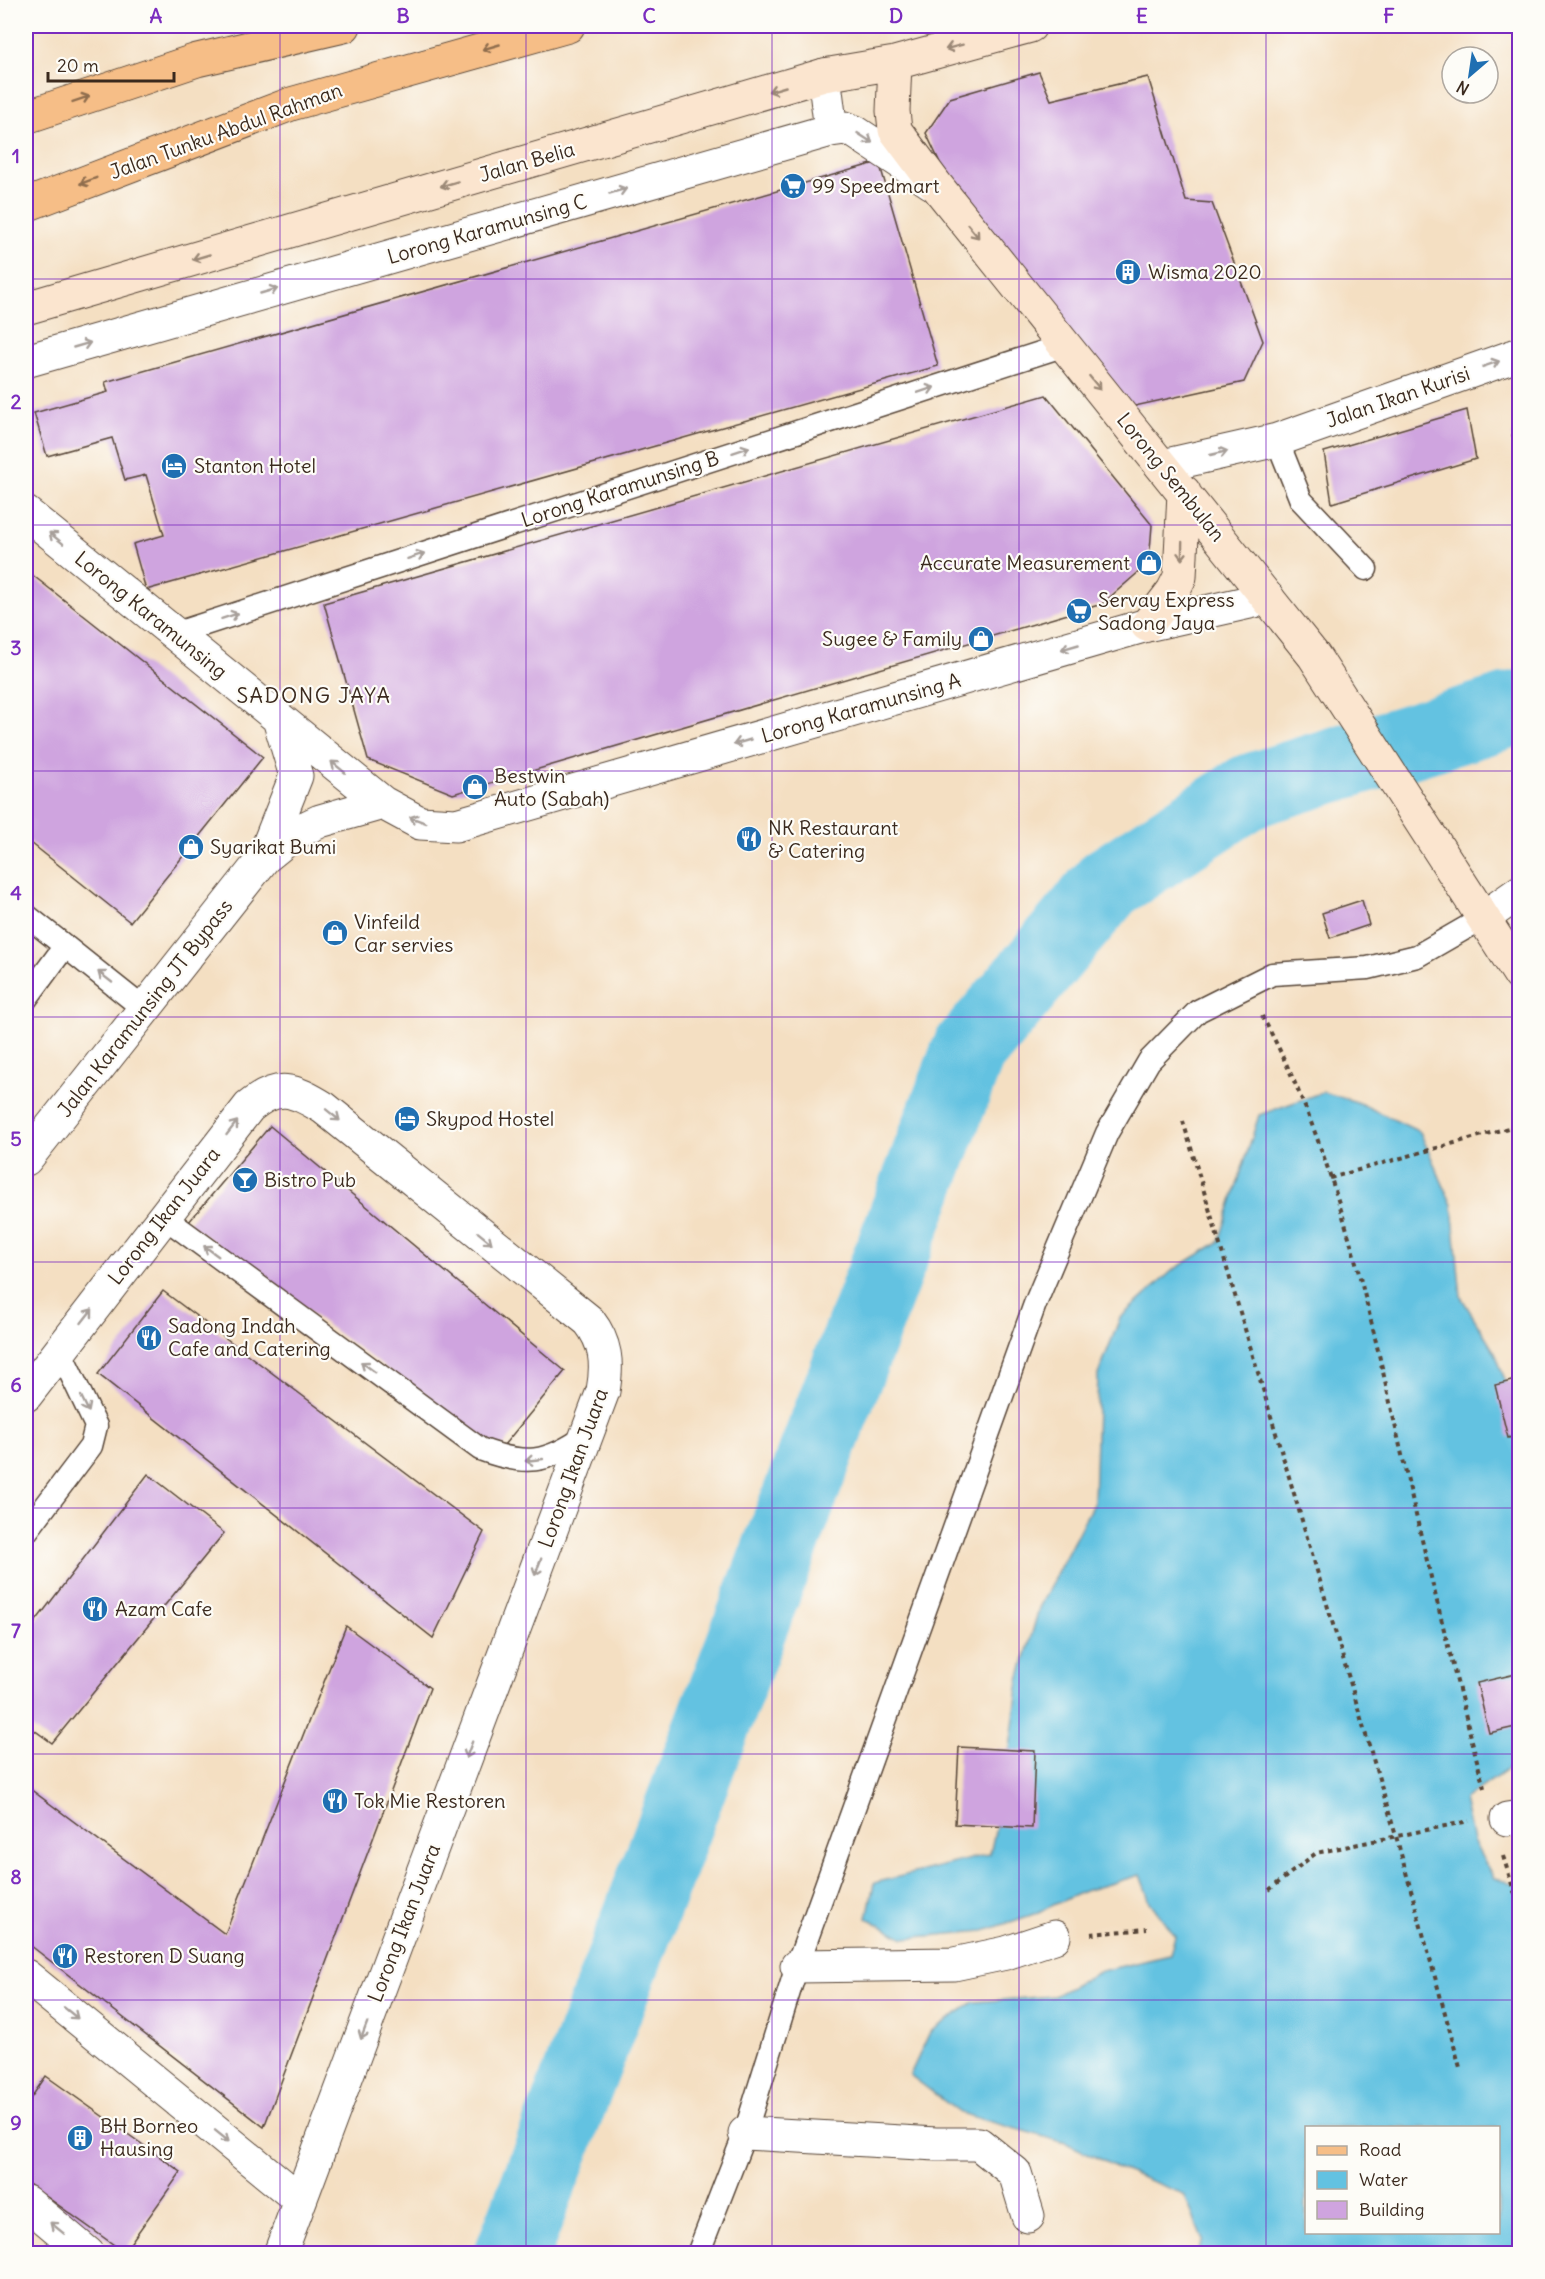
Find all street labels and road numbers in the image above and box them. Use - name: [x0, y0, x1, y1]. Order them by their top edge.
- street label: Jalan Tunku Abdul Rahman: [106, 77, 345, 184]
- street label: Jalan Belia: [476, 136, 577, 187]
- street label: Lorong Karamunsing C: [384, 188, 590, 269]
- street label: Jalan Ikan Kurisi: [1323, 360, 1473, 433]
- street label: Lorong Sembulan: [1112, 407, 1231, 546]
- street label: Lorong Karamunsing B: [518, 445, 722, 532]
- street label: Lorong Karamunsing: [70, 546, 232, 684]
- street label: Lorong Karamunsing A: [758, 667, 964, 748]
- street label: Jalan Karamunsing JT Bypass: [52, 894, 237, 1122]
- street label: Lorong Ikan Juara: [102, 1142, 225, 1289]
- street label: Lorong Ikan Juara: [532, 1385, 613, 1551]
- street label: Lorong Ikan Juara: [362, 1840, 445, 2006]

